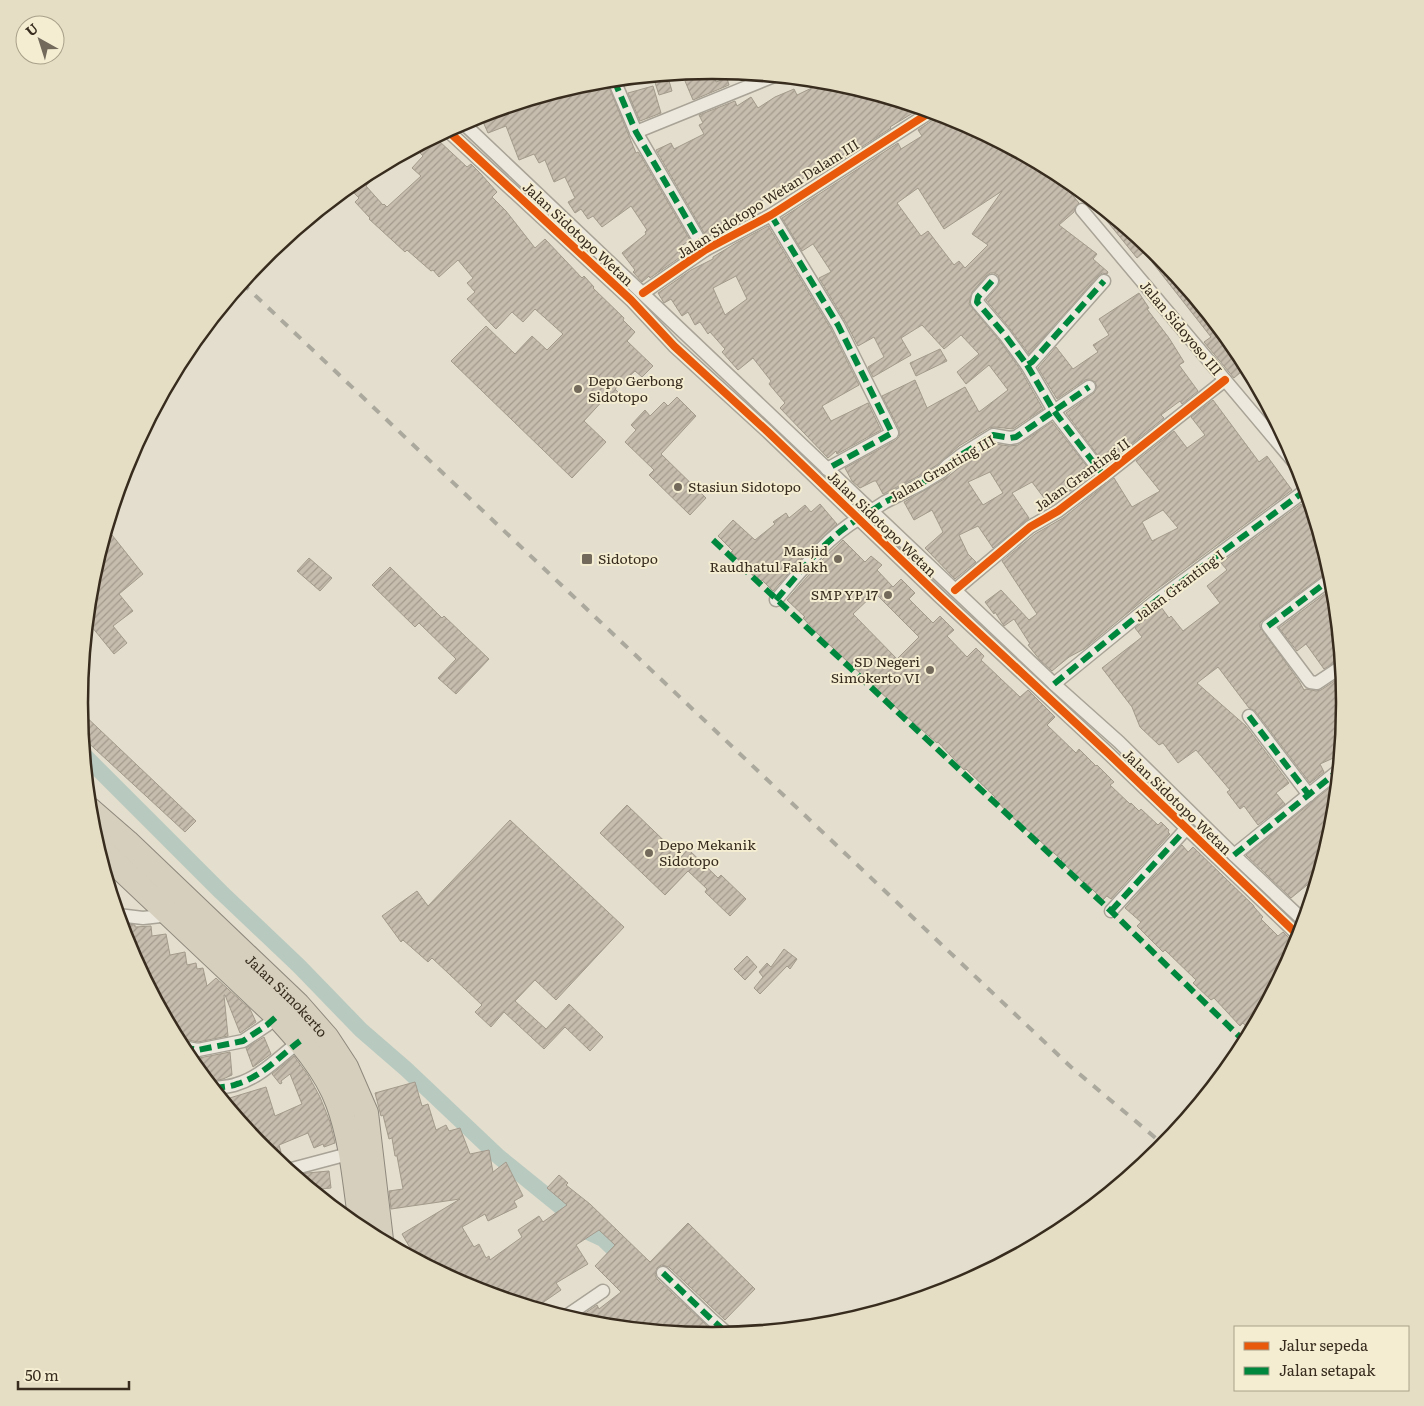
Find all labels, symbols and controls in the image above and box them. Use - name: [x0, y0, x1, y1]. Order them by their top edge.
- north arrow: [15, 15, 65, 65]
- text: U: [21, 18, 42, 40]
- street label: Jalan Sidotopo Wetan Dalam III: [672, 134, 863, 263]
- street label: Jalan Sidotopo Wetan: [519, 177, 639, 290]
- street label: Jalan Sidoyoso III: [1136, 275, 1228, 379]
- place label: Depo Gerbong Sidotopo: [588, 370, 683, 406]
- marker: Depo Gerbong Sidotopo: [572, 383, 584, 395]
- street label: Jalan Granting III: [885, 430, 998, 507]
- street label: Jalan Granting II: [1029, 433, 1133, 516]
- street label: Jalan Sidotopo Wetan: [824, 466, 942, 581]
- place label: Stasiun Sidotopo: [688, 476, 801, 496]
- marker: Stasiun Sidotopo: [672, 481, 684, 493]
- place label: Masjid Raudhatul Falakh: [710, 540, 828, 576]
- street label: Jalan Granting I: [1129, 545, 1228, 626]
- place label: Sidotopo: [598, 548, 658, 568]
- marker: Sidotopo: [580, 552, 594, 566]
- marker: Masjid Raudhatul Falakh: [832, 553, 844, 565]
- place label: SMP YP 17: [811, 584, 878, 604]
- marker: SMP YP 17: [882, 589, 894, 601]
- place label: SD Negeri Simokerto VI: [831, 651, 920, 687]
- marker: SD Negeri Simokerto VI: [924, 664, 936, 676]
- street label: Jalan Sidotopo Wetan: [1119, 744, 1237, 859]
- place label: Depo Mekanik Sidotopo: [659, 834, 756, 870]
- marker: Depo Mekanik Sidotopo: [643, 847, 655, 859]
- street label: Jalan Simokerto: [242, 949, 333, 1041]
- legend: [1234, 1326, 1409, 1391]
- text: Jalur sepeda: [1279, 1333, 1369, 1356]
- scale bar: [18, 1358, 129, 1390]
- text: Jalan setapak: [1279, 1358, 1376, 1381]
- text: 50 m: [25, 1363, 59, 1386]

